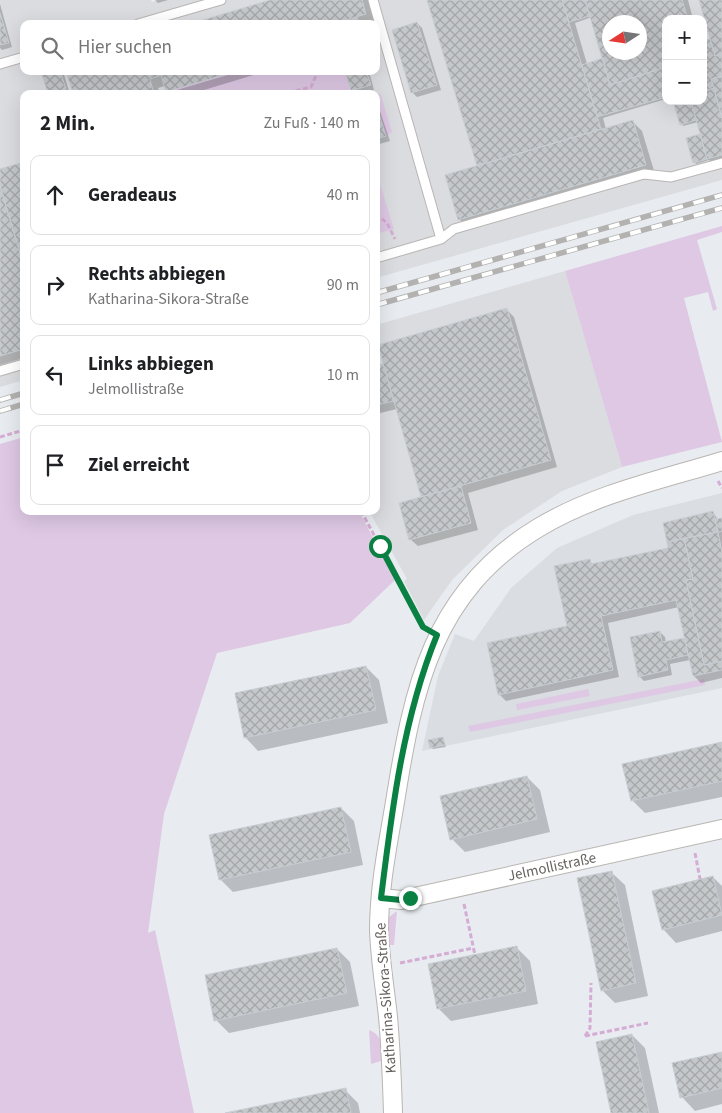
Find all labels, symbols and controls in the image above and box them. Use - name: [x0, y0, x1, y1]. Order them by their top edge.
- north arrow: [602, 15, 647, 60]
- map controls: [662, 15, 707, 105]
- button: +: [662, 15, 707, 60]
- search box: [20, 20, 380, 75]
- icon: search: [38, 34, 66, 62]
- text: Hier suchen: [78, 34, 172, 61]
- button: −: [662, 60, 707, 105]
- text: 2 Min.: [40, 108, 95, 138]
- text: Zu Fuß · 140 m: [264, 112, 360, 134]
- icon: ahead: [41, 181, 69, 209]
- text: Geradeaus: [88, 182, 177, 209]
- text: 40 m: [327, 184, 359, 206]
- text: Rechts abbiegen: [88, 261, 226, 288]
- icon: right: [41, 271, 69, 299]
- text: 90 m: [327, 274, 359, 296]
- text: Katharina-Sikora-Straße: [88, 288, 249, 310]
- text: Links abbiegen: [88, 351, 214, 378]
- icon: left: [41, 361, 69, 389]
- text: 10 m: [327, 364, 359, 386]
- text: Jelmollistraße: [88, 378, 184, 400]
- icon: arrive: [41, 451, 69, 479]
- text: Ziel erreicht: [88, 452, 189, 479]
- route start: [369, 535, 392, 558]
- street label: Jelmollistraße: [506, 847, 598, 887]
- route end: [399, 887, 422, 910]
- street label: Katharina-Sikora-Straße: [370, 922, 402, 1074]

